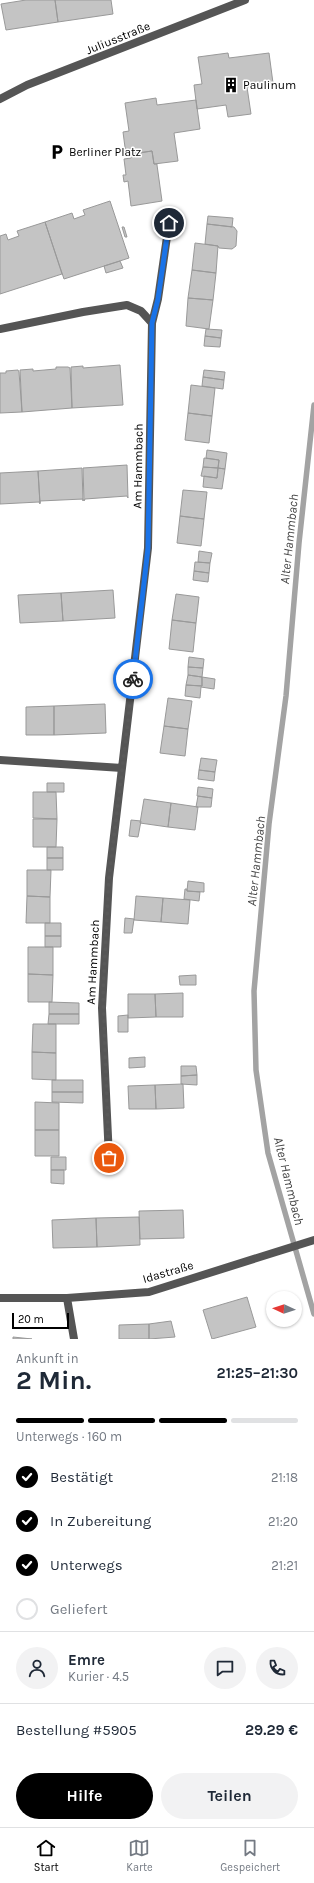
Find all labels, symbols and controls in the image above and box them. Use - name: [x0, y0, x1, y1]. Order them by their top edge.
- street label: Juliusstraße: [84, 19, 152, 57]
- building icon: Paulinum: [222, 76, 240, 94]
- place label: Paulinum: [243, 78, 296, 92]
- parking icon: Berliner Platz: [48, 143, 66, 161]
- place label: Berliner Platz: [69, 145, 142, 159]
- pin: [152, 206, 186, 240]
- icon: home: [158, 212, 180, 234]
- street label: Am Hammbach: [130, 423, 146, 509]
- water label: Alter Hammbach: [277, 493, 301, 585]
- courier: [113, 659, 153, 699]
- icon: bike: [122, 668, 144, 690]
- water label: Alter Hammbach: [244, 815, 268, 907]
- street label: Am Hammbach: [84, 919, 102, 1005]
- water label: Alter Hammbach: [271, 1135, 307, 1227]
- pin: [92, 1141, 126, 1175]
- icon: bag: [98, 1147, 120, 1169]
- street label: Idastraße: [141, 1258, 195, 1286]
- north arrow: [266, 1291, 302, 1327]
- map controls: [266, 1291, 302, 1327]
- scale bar: [12, 1311, 69, 1330]
- text: 20 m: [18, 1313, 44, 1326]
- text: Ankunft in: [16, 1351, 79, 1366]
- text: 21:25–21:30: [217, 1364, 298, 1382]
- text: 2 Min.: [16, 1365, 91, 1396]
- text: Unterwegs · 160 m: [16, 1429, 122, 1444]
- icon: check: [16, 1466, 38, 1488]
- text: Bestätigt: [50, 1468, 113, 1486]
- text: 21:18: [271, 1470, 298, 1485]
- icon: check: [16, 1510, 38, 1532]
- text: In Zubereitung: [50, 1512, 151, 1530]
- text: 21:20: [268, 1514, 298, 1529]
- icon: check: [16, 1554, 38, 1576]
- text: Unterwegs: [50, 1556, 123, 1574]
- text: 21:21: [271, 1558, 298, 1573]
- text: Geliefert: [50, 1600, 108, 1618]
- button: person: [16, 1647, 58, 1689]
- button: chat: [204, 1647, 246, 1689]
- button: phone: [256, 1647, 298, 1689]
- text: Emre: [68, 1651, 105, 1669]
- text: Kurier · 4.5: [68, 1669, 129, 1684]
- text: Bestellung #5905: [16, 1721, 137, 1739]
- text: 29.29 €: [245, 1721, 298, 1739]
- button: Hilfe: [16, 1773, 153, 1819]
- button: Teilen: [161, 1773, 298, 1819]
- tab: Start: [34, 1837, 59, 1874]
- tab: Karte: [126, 1837, 153, 1874]
- tab: Gespeichert: [220, 1837, 280, 1874]

